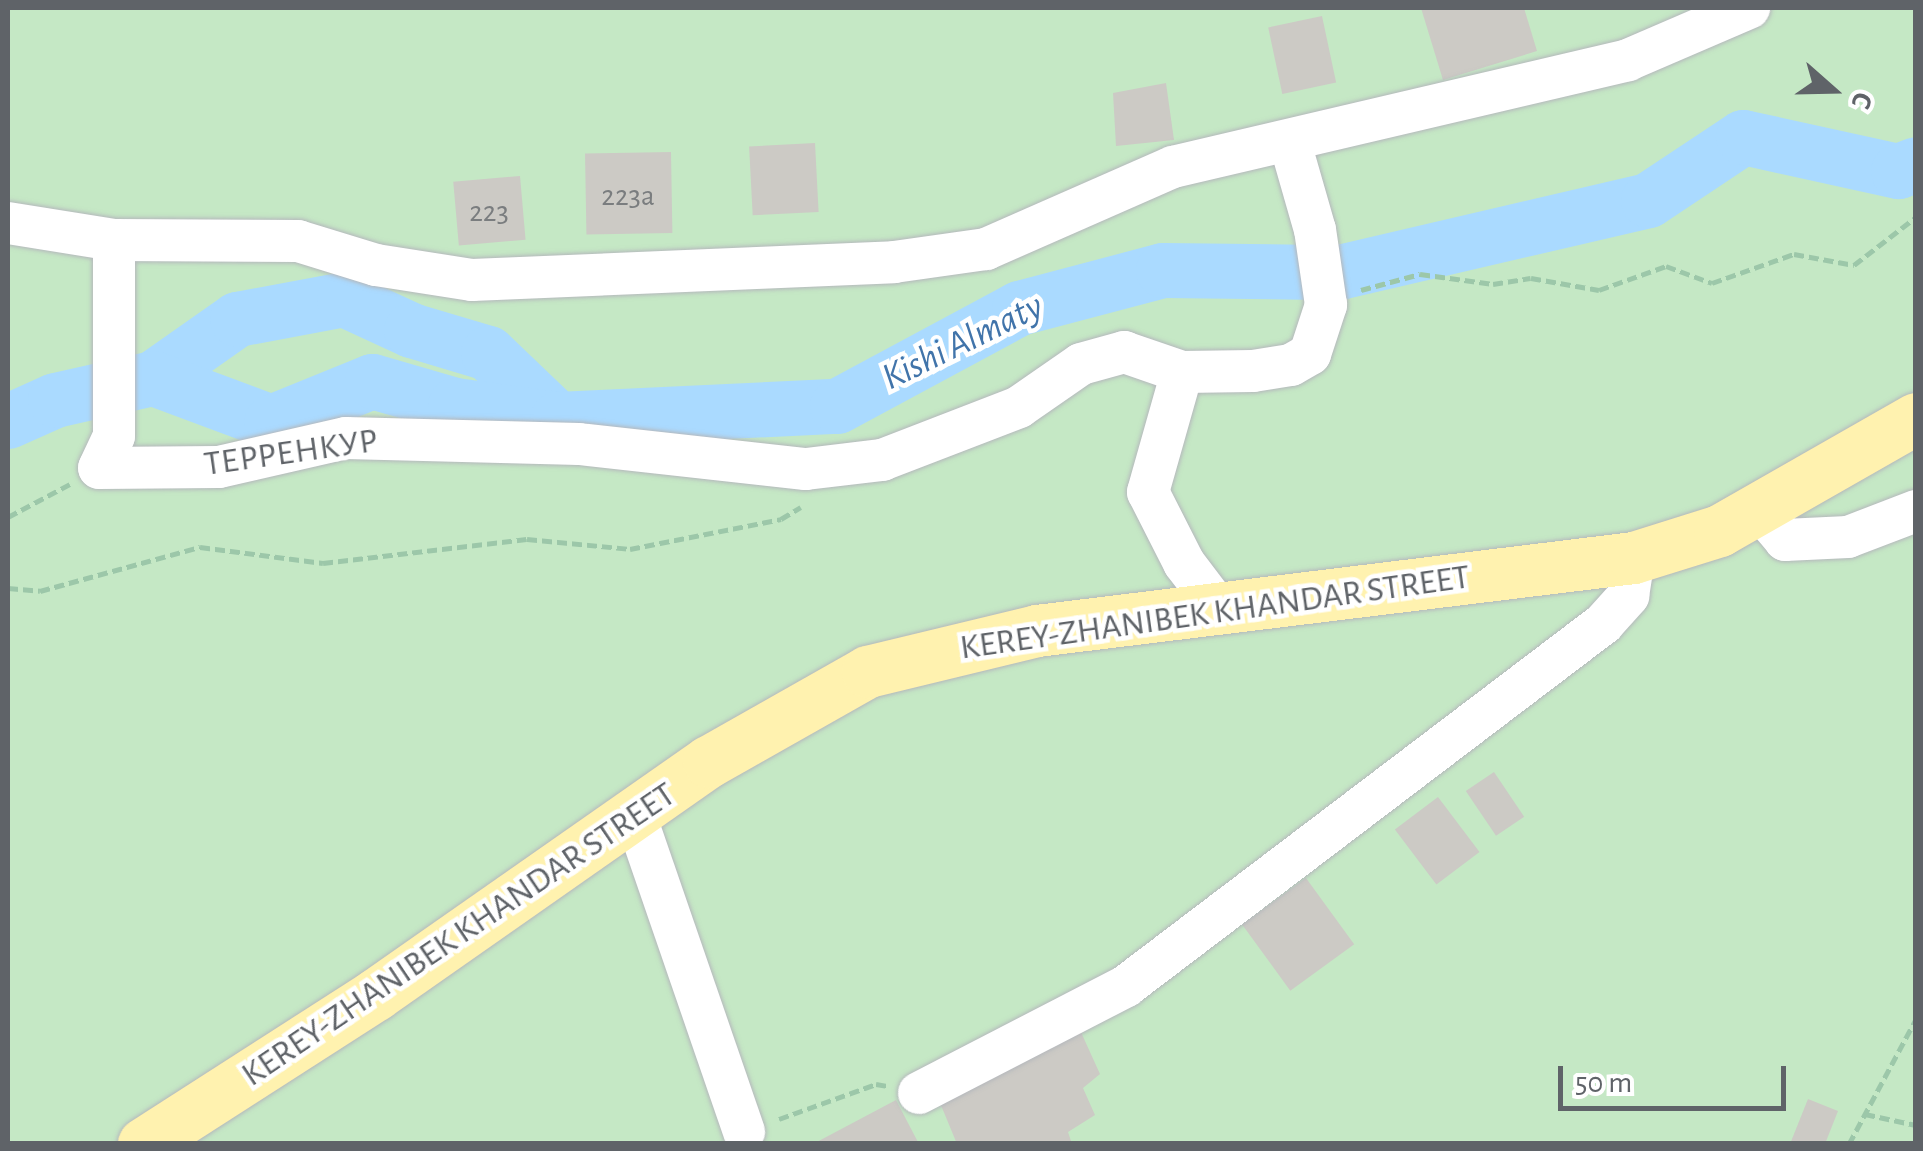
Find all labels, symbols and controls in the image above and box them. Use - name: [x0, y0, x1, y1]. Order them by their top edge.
- north arrow: [1783, 40, 1883, 140]
- text: С: [1845, 88, 1877, 112]
- house number: 223а: [601, 178, 655, 214]
- house number: 223: [469, 194, 509, 230]
- water label: Kіshі Almaty: [875, 285, 1051, 401]
- street label: ТЕРРЕНКУР: [202, 420, 380, 486]
- street label: KEREY-ZHANIBEK KHANDAR STREET: [957, 556, 1473, 670]
- street label: KEREY-ZHANIBEK KHANDAR STREET: [234, 774, 684, 1096]
- scale bar: [1563, 1046, 1790, 1108]
- text: 50 m: [1575, 1068, 1632, 1098]

